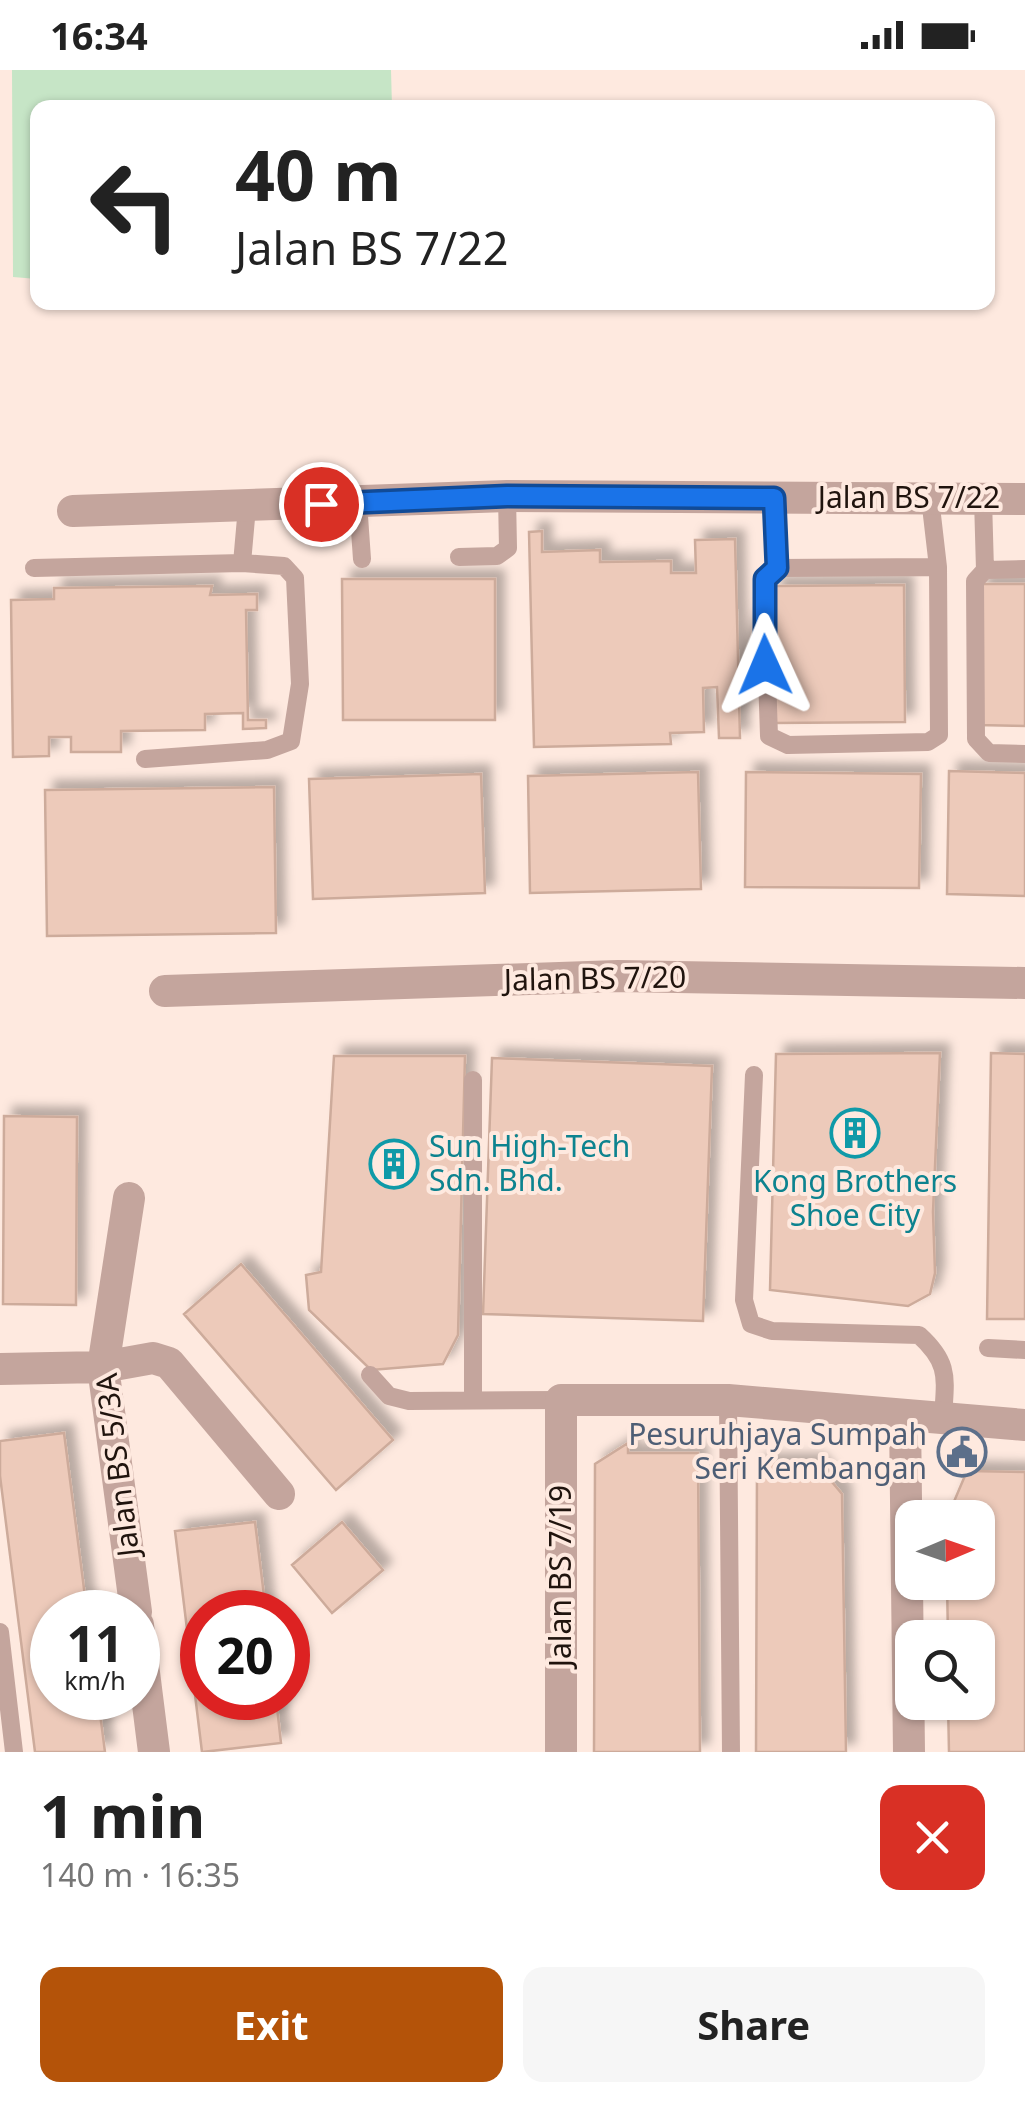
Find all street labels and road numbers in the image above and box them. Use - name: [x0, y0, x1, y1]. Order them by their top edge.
- street label: Jalan BS 7/22: [815, 476, 1000, 517]
- street label: Jalan BS 7/20: [500, 955, 686, 1000]
- street label: Jalan BS 5/3A: [85, 1370, 148, 1562]
- street label: Jalan BS 7/19: [539, 1485, 580, 1670]

